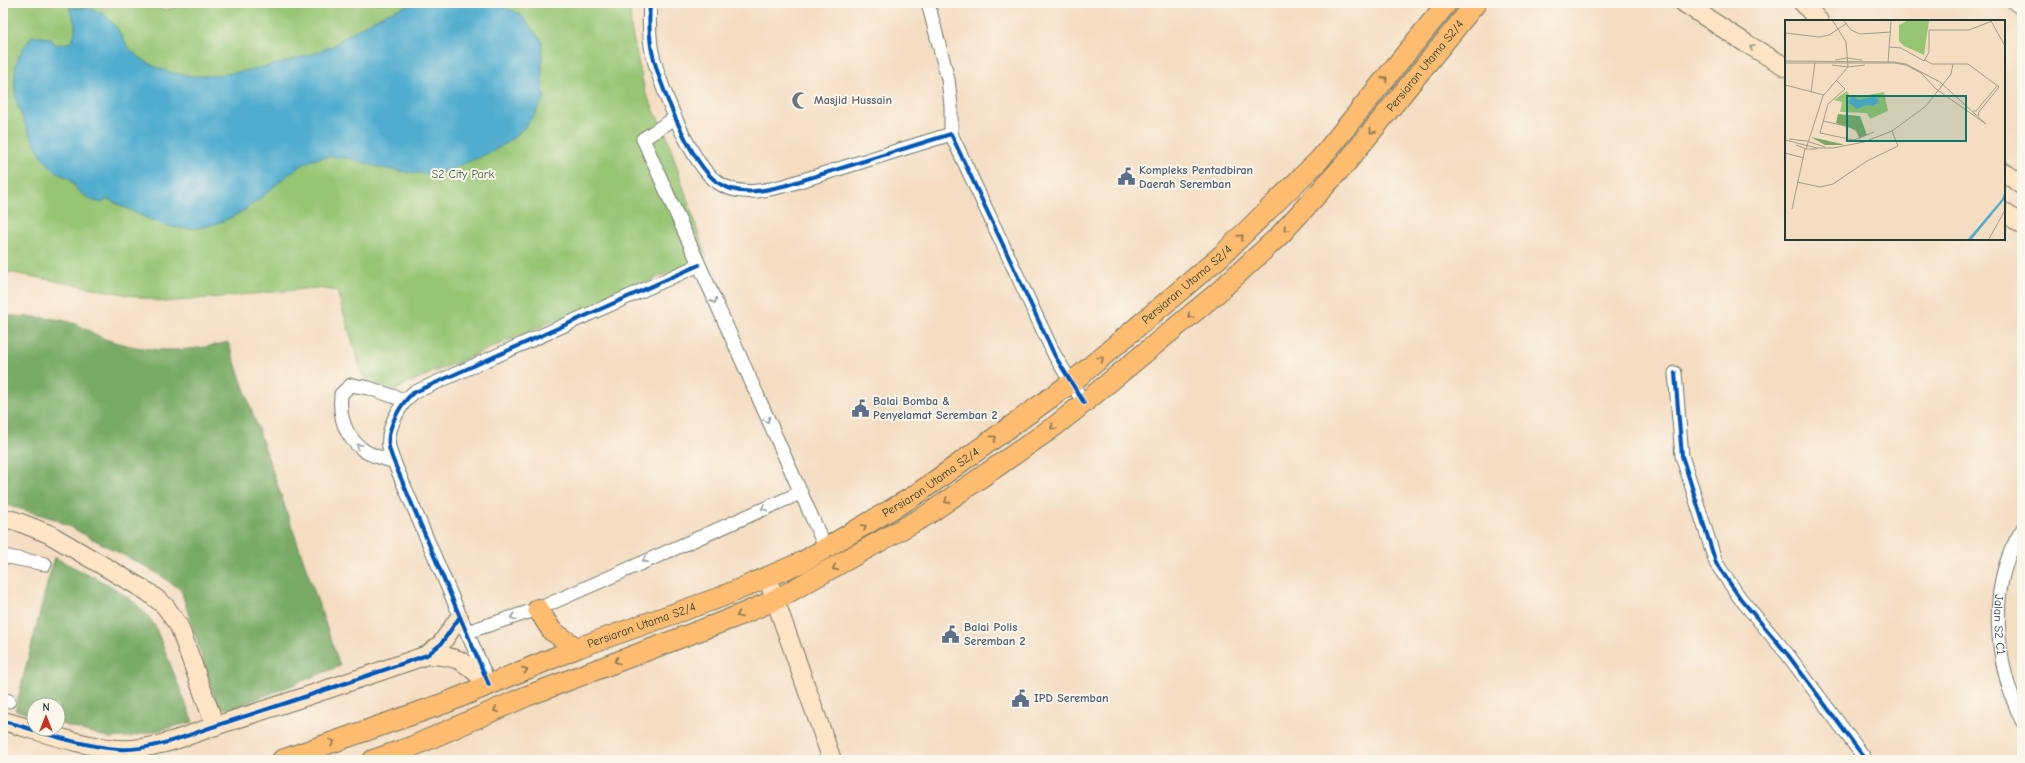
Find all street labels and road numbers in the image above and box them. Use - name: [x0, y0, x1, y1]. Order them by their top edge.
- street label: Persiaran Utama S2/4: [1384, 17, 1466, 115]
- street label: Persiaran Utama S2/4: [1139, 242, 1235, 327]
- street label: Persiaran Utama S2/4: [880, 444, 982, 520]
- street label: Jalan S2 C1: [1991, 594, 2008, 656]
- street label: Persiaran Utama S2/4: [585, 599, 698, 651]

